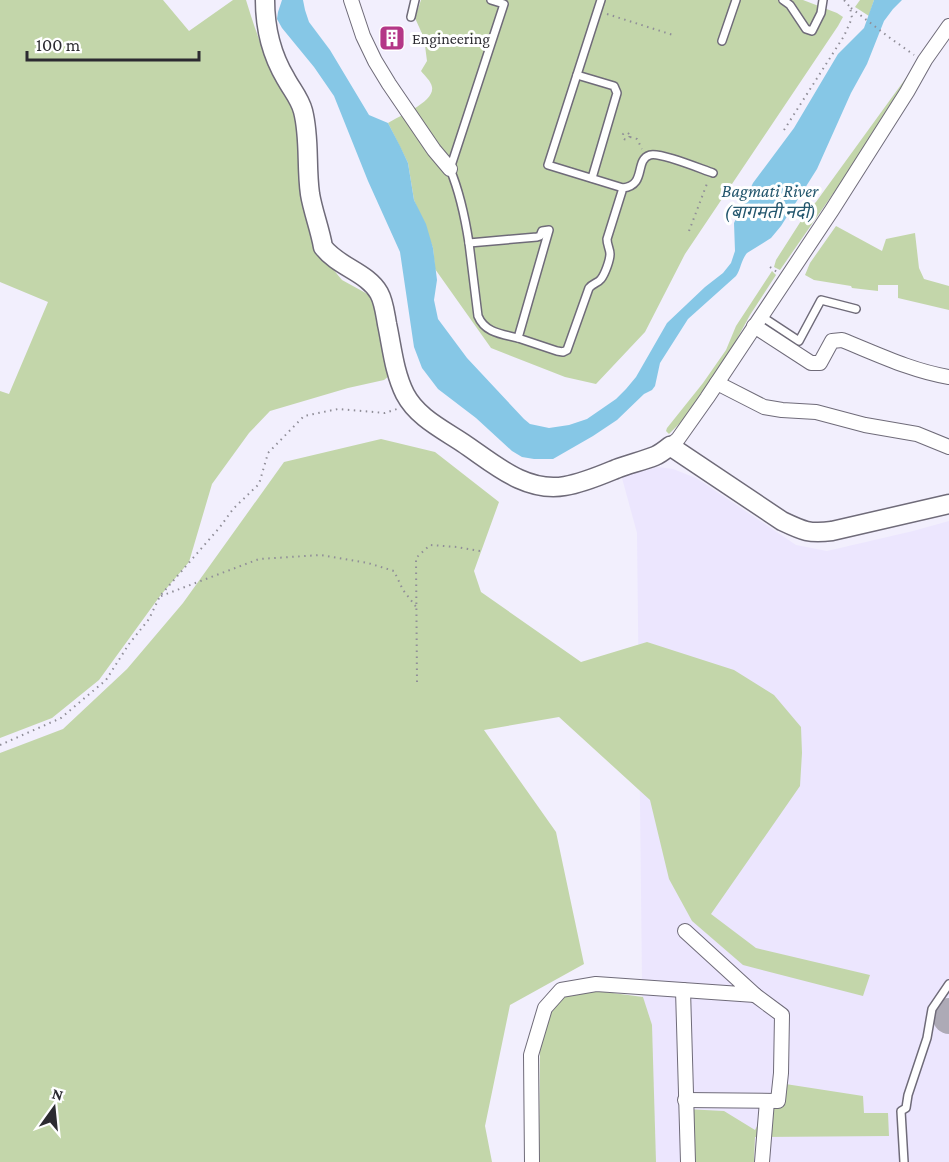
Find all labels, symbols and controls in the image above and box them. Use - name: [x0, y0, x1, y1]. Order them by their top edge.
- building icon: Engineering: [377, 23, 407, 53]
- scale bar: [27, 24, 200, 62]
- place label: Engineering: [412, 30, 490, 48]
- text: 100 m: [36, 35, 81, 55]
- water label: Bagmati River (बागमती नदी): [722, 181, 819, 223]
- north arrow: [24, 1078, 84, 1138]
- text: N: [50, 1084, 65, 1104]

